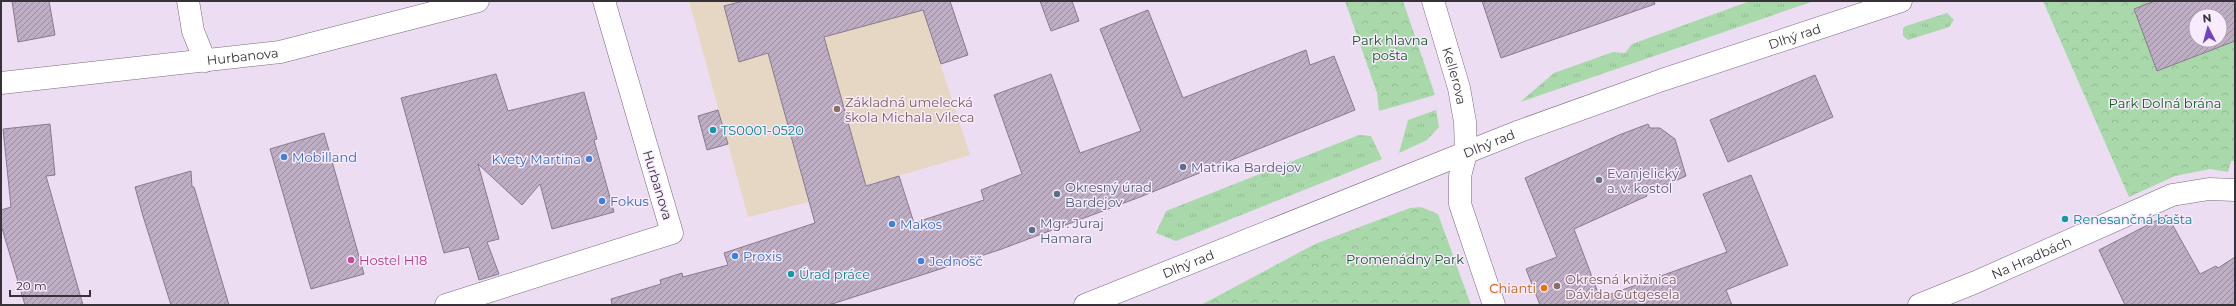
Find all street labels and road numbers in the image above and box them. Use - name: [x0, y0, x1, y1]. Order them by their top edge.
- street label: Dlhý rad: [1766, 20, 1823, 52]
- street label: Hurbanova: [206, 44, 279, 68]
- street label: Kellerova: [1439, 45, 1470, 106]
- street label: Dlhý rad: [1461, 126, 1517, 161]
- street label: Hurbanova: [640, 148, 676, 222]
- street label: Na Hradbách: [1989, 233, 2074, 282]
- street label: Dlhý rad: [1160, 246, 1216, 281]

